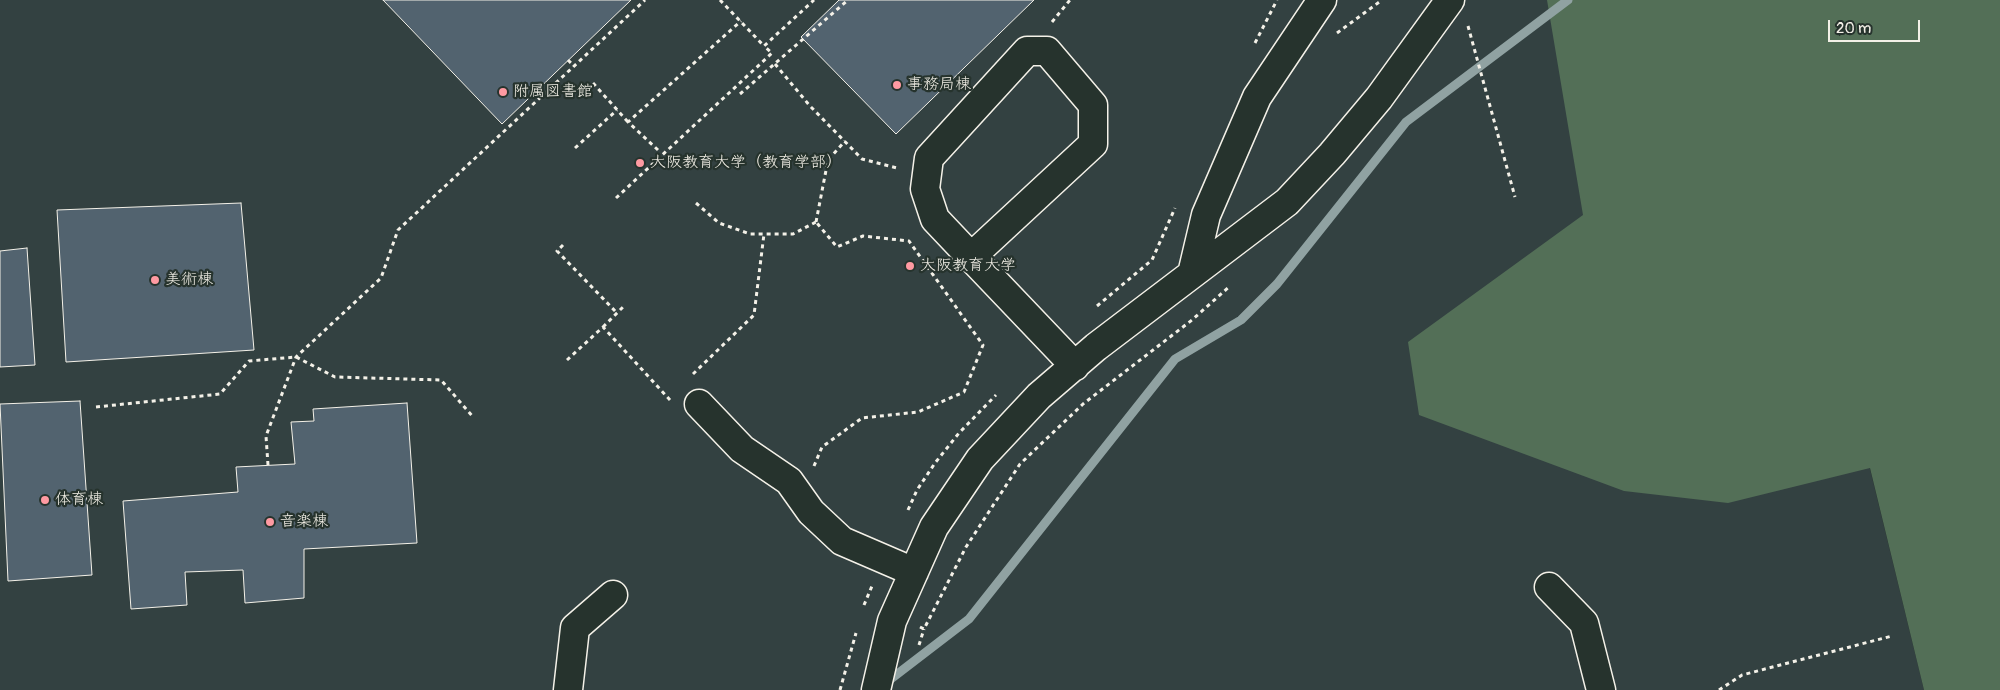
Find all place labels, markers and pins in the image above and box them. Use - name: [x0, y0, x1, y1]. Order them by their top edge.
- place label: 事務局棟: [907, 75, 971, 95]
- marker: 事務局棟: [891, 79, 903, 91]
- place label: 附属図書館: [513, 82, 593, 102]
- marker: 附属図書館: [497, 86, 509, 98]
- place label: 大阪教育大学（教育学部）: [650, 153, 842, 173]
- marker: 大阪教育大学（教育学部）: [634, 157, 646, 169]
- place label: 大阪教育大学: [920, 256, 1016, 276]
- marker: 大阪教育大学: [904, 260, 916, 272]
- place label: 美術棟: [165, 270, 213, 290]
- marker: 美術棟: [149, 274, 161, 286]
- place label: 体育棟: [55, 490, 103, 510]
- marker: 体育棟: [39, 494, 51, 506]
- place label: 音楽棟: [280, 512, 328, 532]
- marker: 音楽棟: [264, 516, 276, 528]

